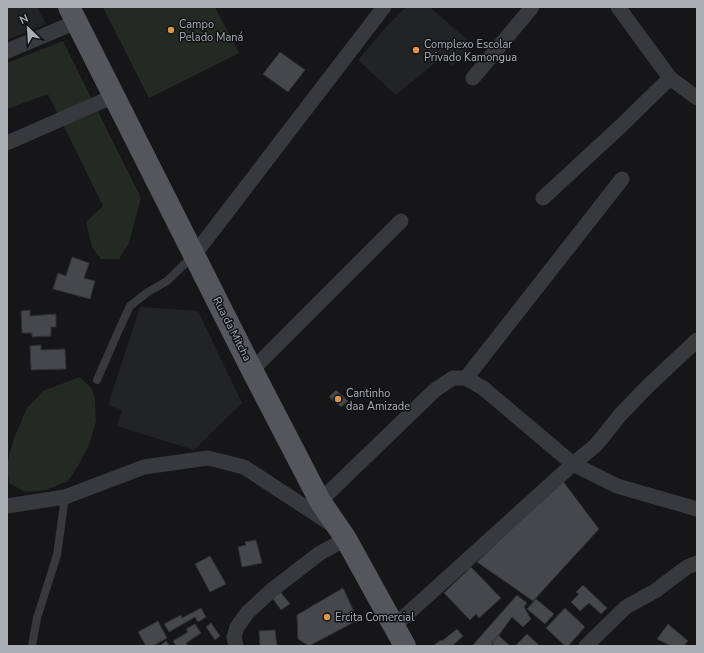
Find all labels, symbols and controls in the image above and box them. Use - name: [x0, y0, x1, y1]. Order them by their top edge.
- north arrow: [8, 8, 48, 48]
- text: N: [17, 11, 31, 28]
- place label: Campo Pelado Maná: [179, 17, 243, 45]
- marker: Campo Pelado Maná: [166, 25, 176, 35]
- place label: Complexo Escolar Privado Kamongua: [424, 37, 517, 65]
- marker: Complexo Escolar Privado Kamongua: [411, 45, 421, 55]
- street label: Rua da Mitcha: [209, 294, 255, 364]
- place label: Cantinho daa Amizade: [346, 386, 410, 414]
- marker: Cantinho daa Amizade: [333, 394, 343, 404]
- place label: Ercita Comercial: [335, 610, 415, 625]
- marker: Ercita Comercial: [322, 612, 332, 622]

